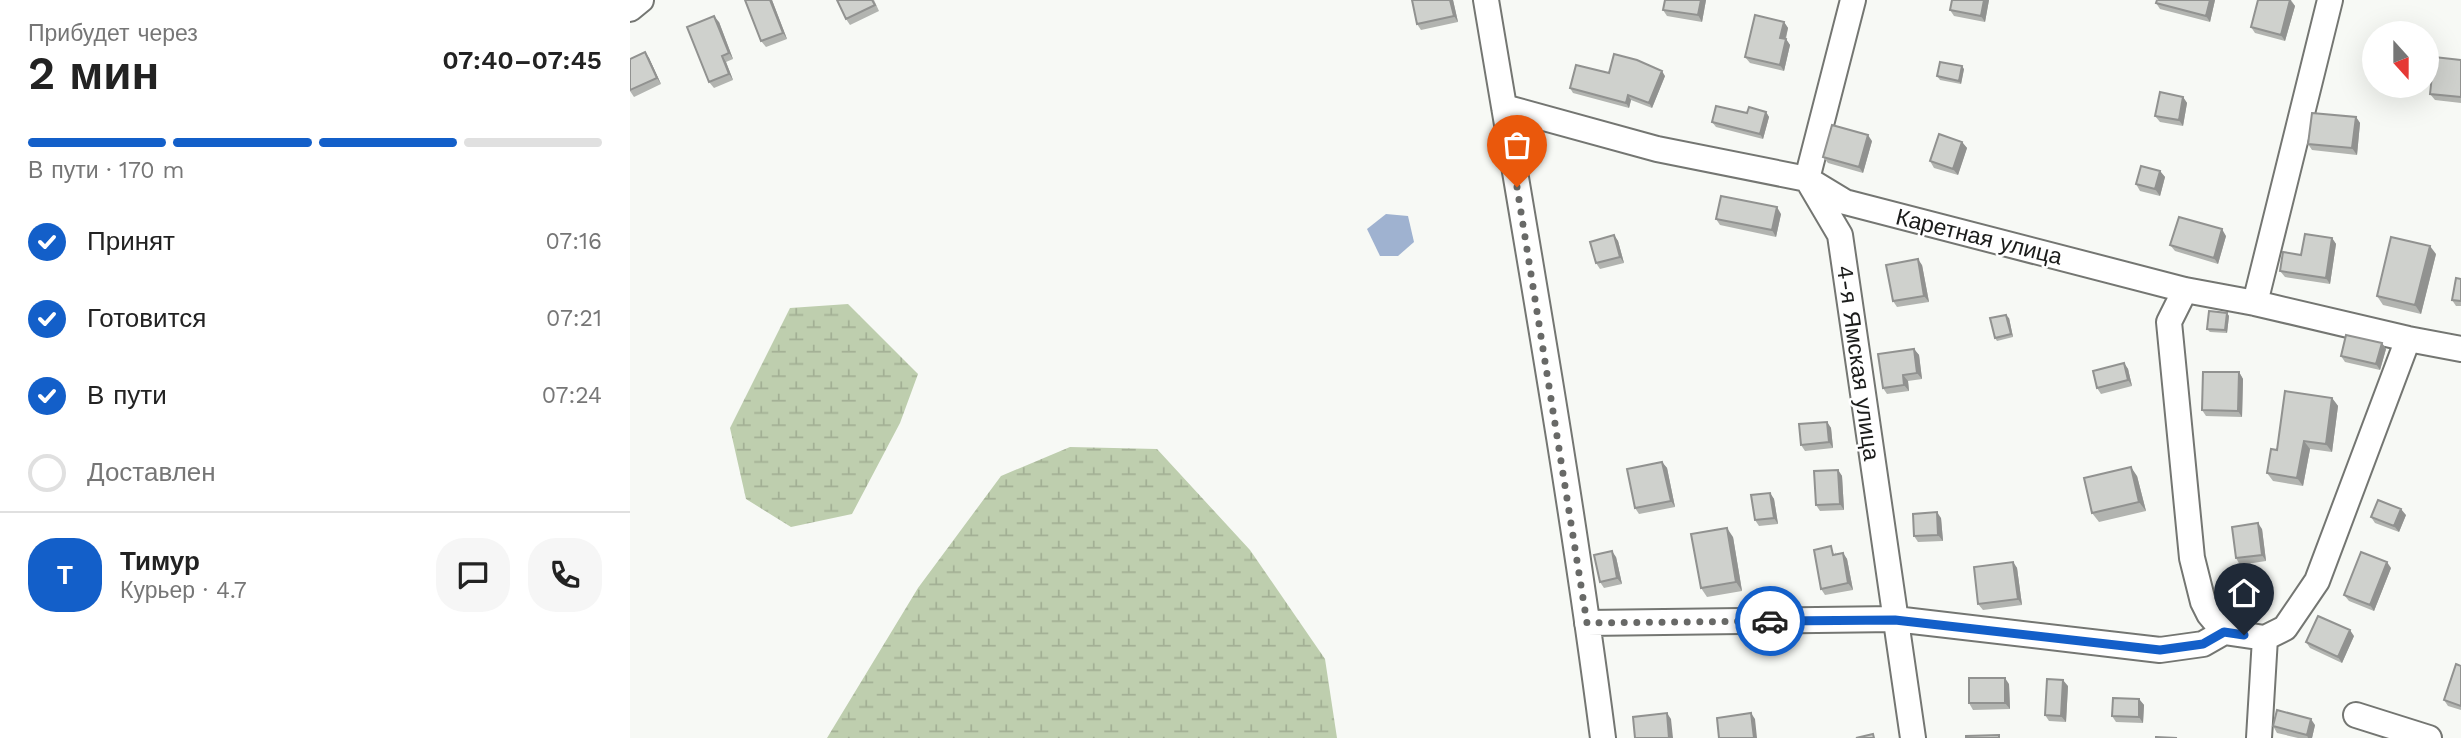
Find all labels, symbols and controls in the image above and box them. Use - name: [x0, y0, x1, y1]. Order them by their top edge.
- text: Прибудет через: [28, 20, 198, 47]
- north arrow: [2362, 21, 2440, 98]
- map controls: [2362, 21, 2439, 98]
- text: 07:40–07:45: [442, 45, 602, 75]
- text: 2 мин: [28, 46, 159, 100]
- pin: [1487, 115, 1547, 187]
- icon: bag: [1498, 126, 1536, 164]
- text: В пути · 170 m: [28, 157, 184, 184]
- street label: Каретная улица: [1893, 203, 2065, 271]
- icon: check: [28, 223, 66, 261]
- text: Принят: [87, 226, 175, 256]
- text: 07:16: [545, 228, 602, 255]
- street label: 4-я Ямская улица: [1831, 264, 1885, 463]
- icon: check: [28, 300, 66, 338]
- text: Готовится: [87, 303, 206, 333]
- text: 07:21: [546, 305, 602, 332]
- icon: check: [28, 377, 66, 415]
- text: В пути: [87, 380, 167, 410]
- text: 07:24: [542, 382, 602, 409]
- text: Доставлен: [87, 457, 216, 487]
- button: chat: [436, 538, 510, 612]
- button: phone: [528, 538, 602, 612]
- text: Тимур: [120, 546, 200, 576]
- text: Т: [57, 560, 73, 590]
- pin: [2214, 563, 2274, 635]
- icon: home: [2225, 574, 2263, 612]
- text: Курьер · 4.7: [120, 577, 247, 604]
- courier: [1735, 586, 1805, 656]
- icon: car: [1751, 602, 1789, 640]

